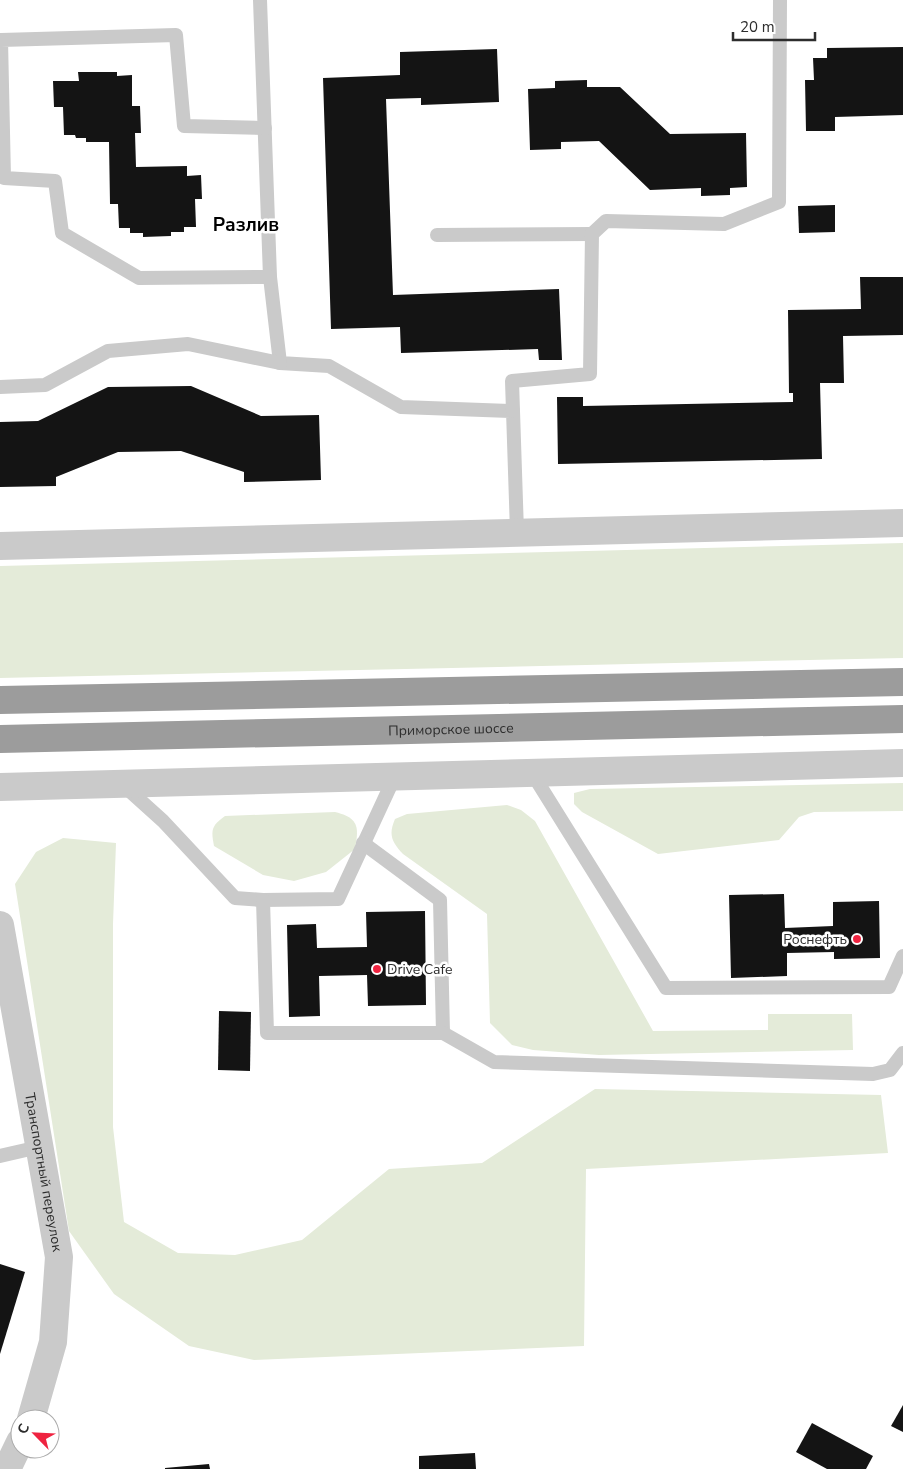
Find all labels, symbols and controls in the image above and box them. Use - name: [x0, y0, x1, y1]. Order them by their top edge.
- scale bar: [733, 10, 816, 42]
- text: 20 m: [740, 17, 775, 37]
- district label: Разлив: [213, 212, 279, 238]
- street label: Приморское шоссе: [388, 718, 514, 740]
- place label: Роснефть: [783, 930, 847, 949]
- marker: Роснефть: [851, 933, 863, 945]
- place label: Drive Cafe: [387, 960, 452, 979]
- marker: Drive Cafe: [371, 963, 383, 975]
- street label: Транспортный переулок: [20, 1091, 67, 1254]
- north arrow: [10, 1409, 60, 1459]
- text: С: [13, 1420, 34, 1437]

